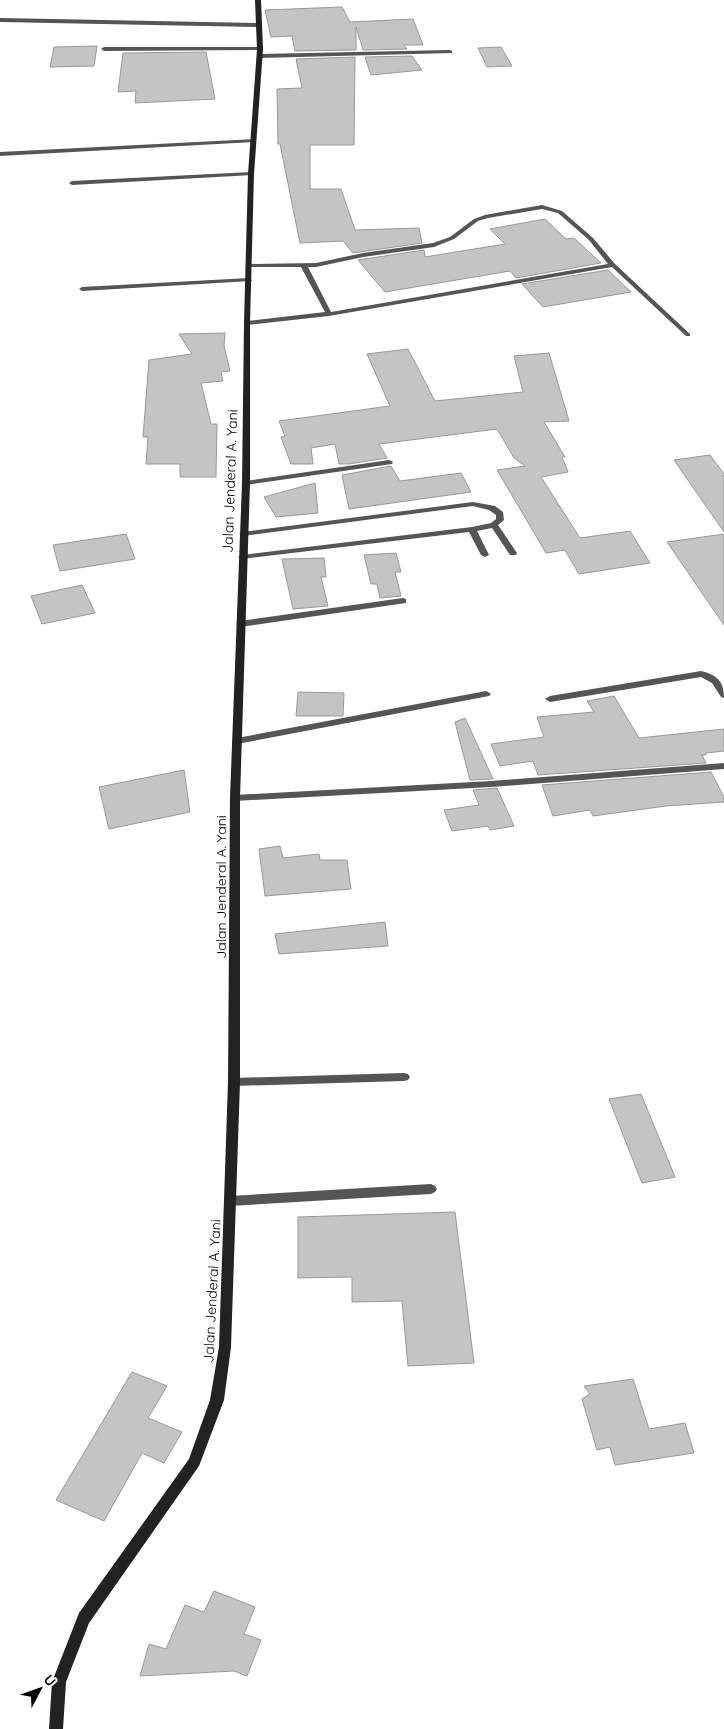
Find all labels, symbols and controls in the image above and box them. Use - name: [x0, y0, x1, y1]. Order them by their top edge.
- street label: Jalan Jenderal A. Yani: [218, 409, 242, 553]
- street label: Jalan Jenderal A. Yani: [212, 815, 230, 959]
- street label: Jalan Jenderal A. Yani: [199, 1219, 225, 1363]
- north arrow: [15, 1664, 65, 1714]
- text: U: [40, 1671, 60, 1690]

